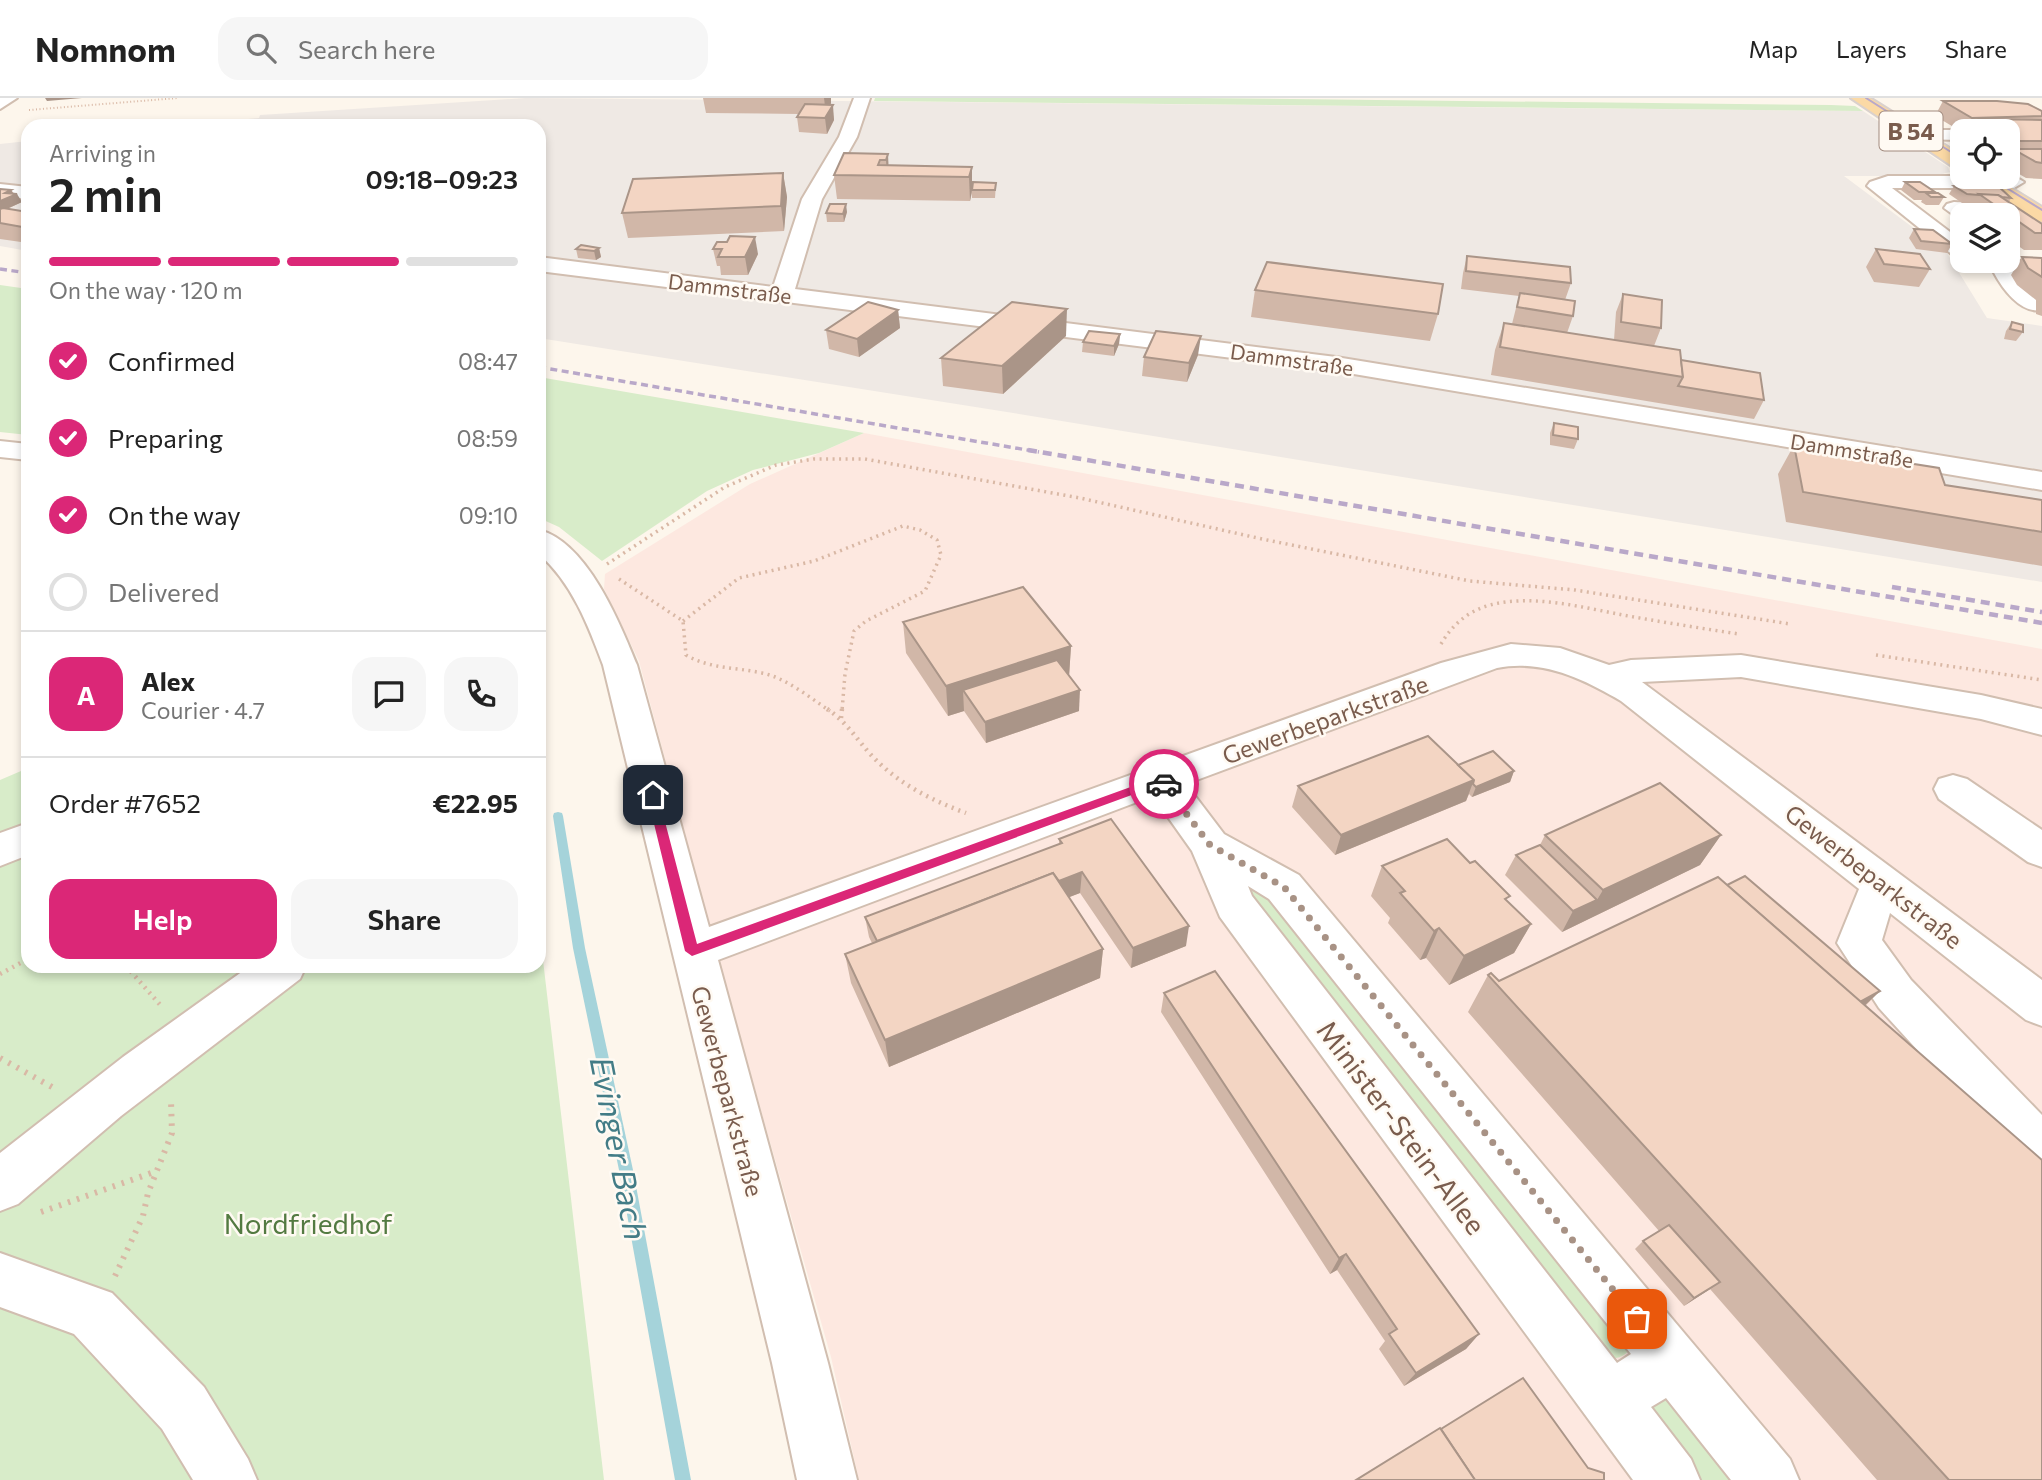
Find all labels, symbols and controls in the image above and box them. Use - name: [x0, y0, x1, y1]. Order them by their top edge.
- search box: [218, 17, 708, 80]
- text: Nomnom: [35, 28, 176, 69]
- icon: search: [242, 29, 280, 67]
- text: Search here: [298, 33, 435, 64]
- text: Map: [1749, 34, 1798, 63]
- text: Layers: [1836, 34, 1907, 63]
- text: Share: [1945, 34, 2007, 63]
- road number: B 54: [1880, 112, 1942, 150]
- map controls: [1950, 119, 2020, 273]
- button: locate: [1950, 119, 2020, 189]
- text: Arriving in: [49, 139, 156, 167]
- text: 09:18–09:23: [366, 163, 518, 194]
- text: 2 min: [49, 165, 163, 221]
- button: layers: [1950, 203, 2020, 273]
- street label: Dammstraße: [667, 268, 793, 308]
- text: On the way · 120 m: [49, 276, 243, 304]
- street label: Dammstraße: [1229, 338, 1355, 380]
- icon: check: [49, 342, 87, 380]
- text: Confirmed: [108, 345, 235, 376]
- text: 08:47: [458, 347, 518, 375]
- icon: check: [49, 419, 87, 457]
- text: Preparing: [108, 422, 223, 453]
- text: 08:59: [456, 424, 518, 452]
- street label: Dammstraße: [1789, 428, 1915, 472]
- icon: check: [49, 496, 87, 534]
- text: On the way: [108, 499, 241, 530]
- text: 09:10: [459, 501, 518, 529]
- text: Delivered: [108, 576, 219, 607]
- button: chat: [352, 657, 426, 731]
- button: phone: [444, 657, 518, 731]
- text: Alex: [141, 665, 195, 696]
- street label: Gewerbeparkstraße: [1218, 668, 1432, 770]
- text: A: [77, 679, 95, 710]
- text: Courier · 4.7: [141, 696, 265, 724]
- courier: [1129, 749, 1199, 819]
- pin: [623, 765, 683, 825]
- icon: car: [1145, 765, 1183, 803]
- icon: home: [634, 776, 672, 814]
- text: Order #7652: [49, 787, 201, 818]
- text: €22.95: [432, 787, 518, 818]
- street label: Gewerbeparkstraße: [1780, 798, 1968, 954]
- button: Help: [49, 879, 277, 959]
- button: Share: [291, 879, 518, 959]
- street label: Gewerbeparkstraße: [686, 982, 770, 1200]
- street label: Minister-Stein-Allee: [1311, 1013, 1493, 1241]
- water label: Evinger Bach: [583, 1053, 657, 1243]
- park label: Nordfriedhof: [224, 1206, 392, 1240]
- pin: [1607, 1289, 1667, 1349]
- icon: bag: [1618, 1300, 1656, 1338]

